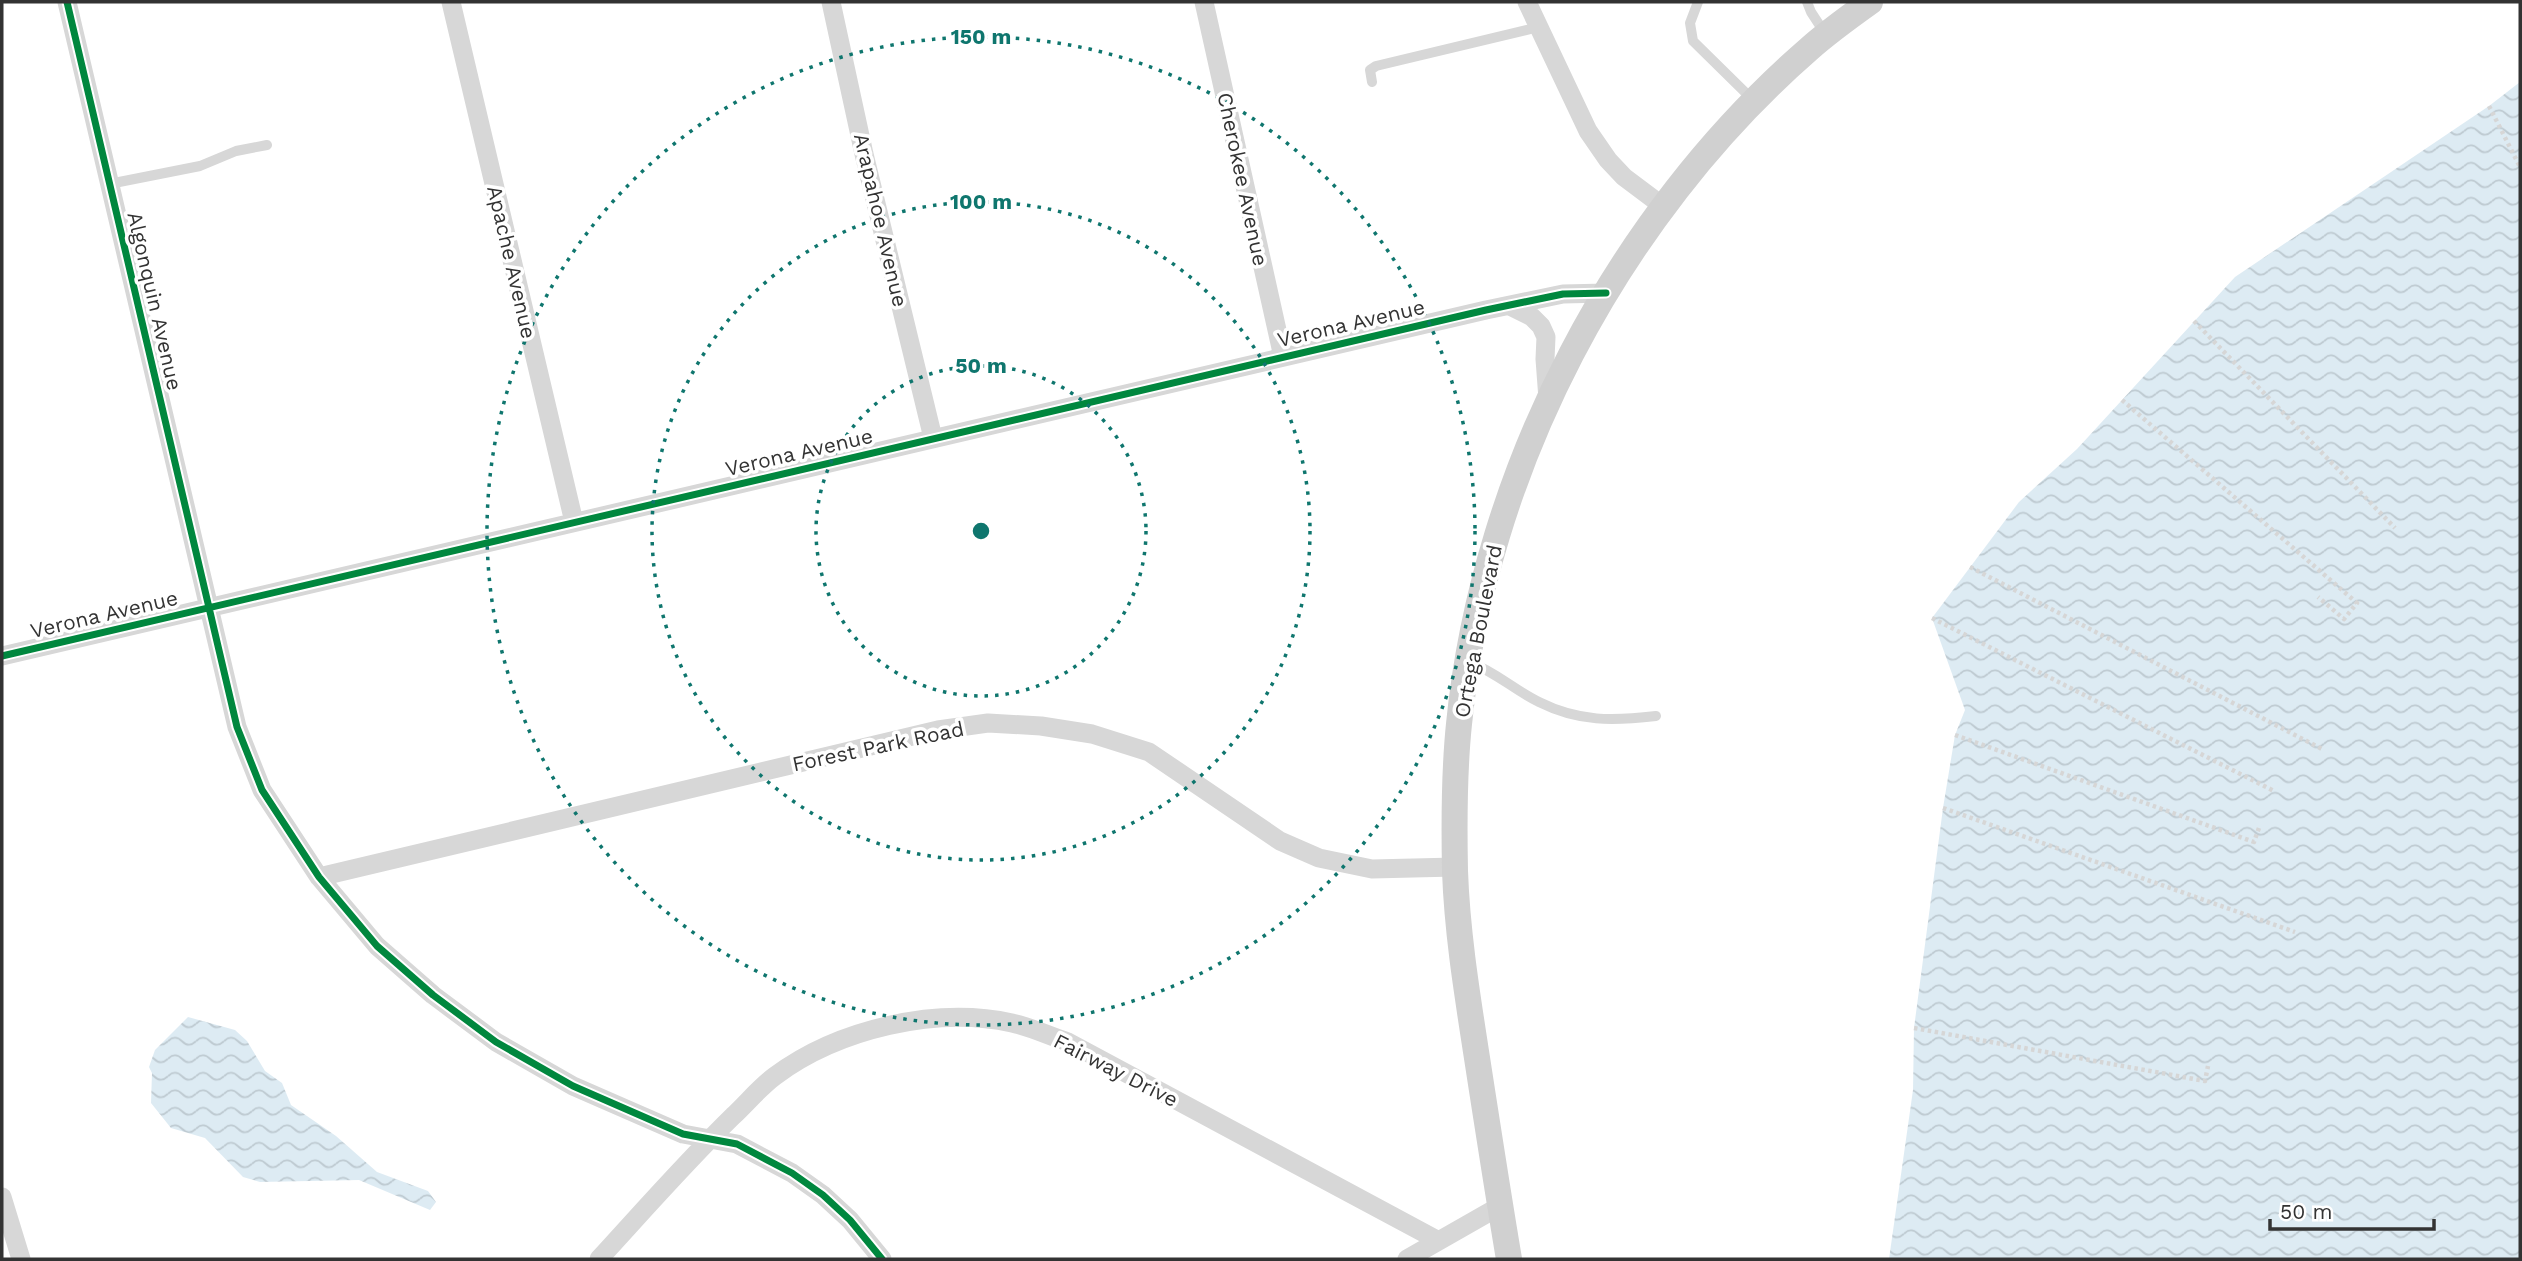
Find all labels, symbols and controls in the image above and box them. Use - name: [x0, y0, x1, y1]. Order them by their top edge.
- text: 150 m: [951, 24, 1011, 49]
- street label: Cherokee Avenue: [1212, 90, 1274, 268]
- street label: Arapahoe Avenue: [849, 131, 913, 309]
- street label: Apache Avenue: [482, 183, 542, 341]
- text: 100 m: [950, 189, 1012, 214]
- street label: Algonquin Avenue: [122, 209, 188, 393]
- street label: Verona Avenue: [1275, 294, 1427, 352]
- text: 50 m: [955, 353, 1007, 378]
- street label: Verona Avenue: [723, 423, 875, 481]
- centre of rings: [969, 519, 993, 543]
- street label: Ortega Boulevard: [1449, 542, 1507, 720]
- street label: Verona Avenue: [28, 585, 180, 643]
- street label: Forest Park Road: [790, 716, 966, 776]
- street label: Fairway Drive: [1050, 1028, 1182, 1112]
- scale bar: [2270, 1188, 2434, 1232]
- text: 50 m: [2280, 1199, 2332, 1224]

